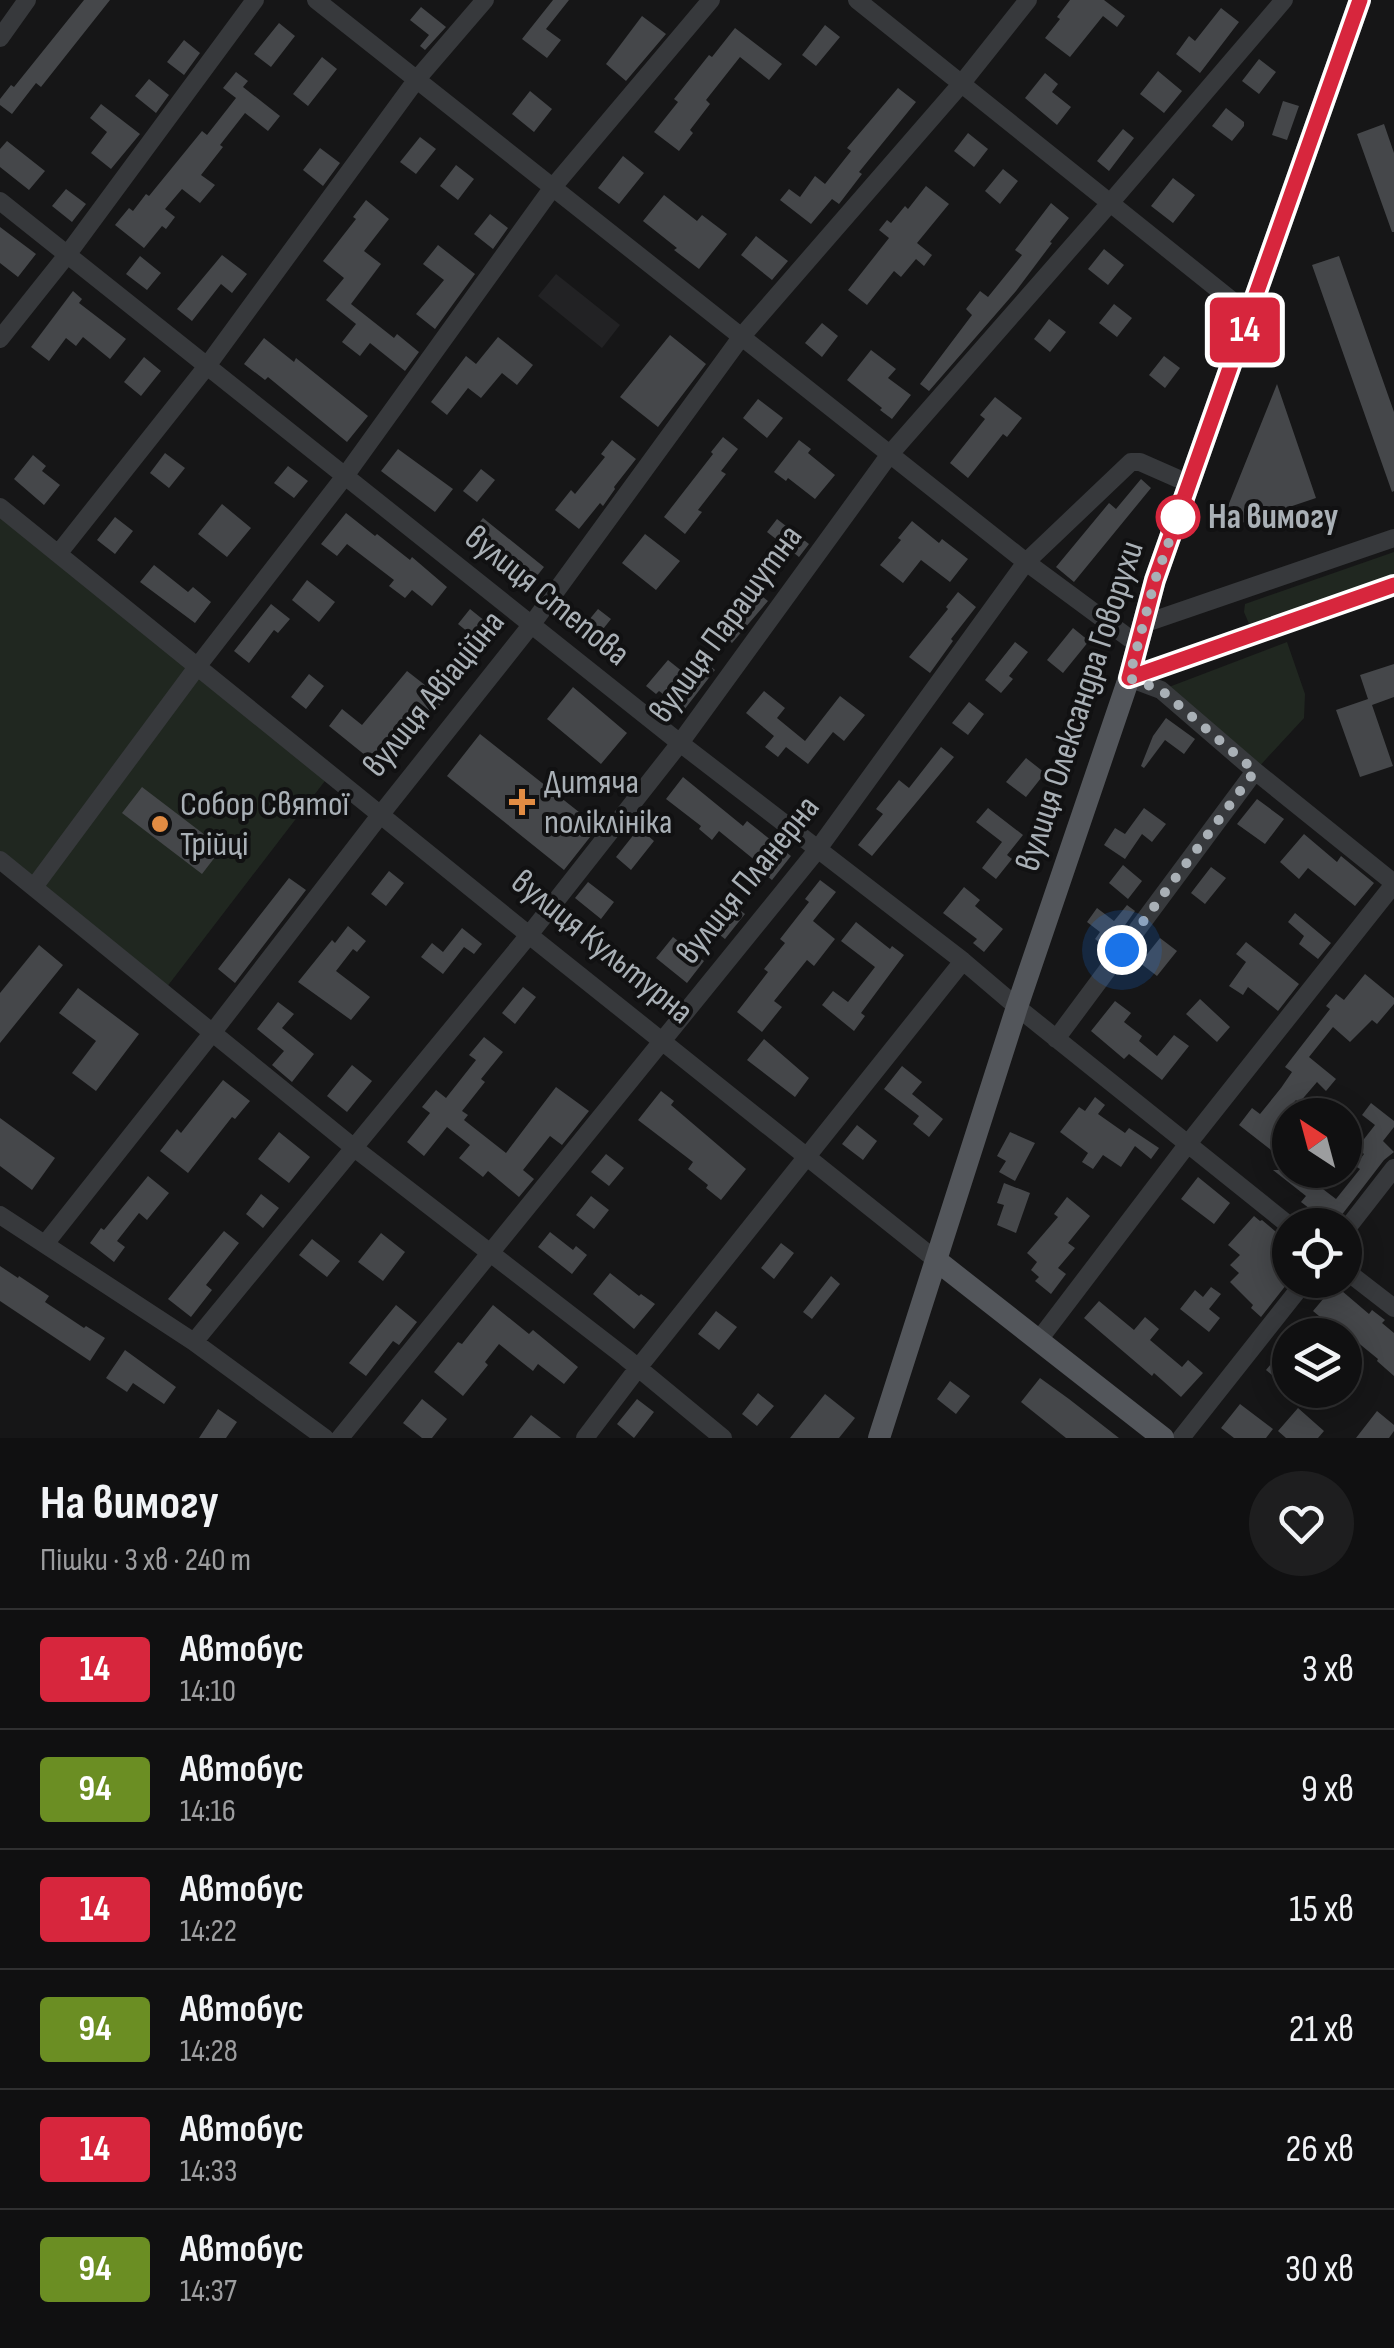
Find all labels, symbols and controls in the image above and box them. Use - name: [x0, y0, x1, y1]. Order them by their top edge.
- line badge: 14: [1200, 298, 1290, 362]
- text: 14: [1230, 309, 1260, 352]
- marker: На вимогу: [1157, 496, 1199, 538]
- place label: На вимогу: [1208, 496, 1339, 539]
- street label: вулиця Степова: [456, 516, 638, 676]
- street label: вулиця Парашутна: [640, 517, 812, 731]
- street label: вулиця Олександра Говорухи: [1006, 536, 1154, 876]
- street label: вулиця Авіаційна: [354, 602, 514, 786]
- place label: Дитяча поліклініка: [544, 761, 672, 844]
- place label: Собор Святої Трійці: [180, 783, 350, 866]
- street label: вулиця Планерна: [667, 787, 829, 973]
- marker: Дитяча поліклініка: [509, 789, 535, 815]
- marker: Собор Святої Трійці: [149, 813, 171, 835]
- street label: вулиця Культурна: [502, 861, 702, 1033]
- your location: [1097, 925, 1147, 975]
- north arrow: [1272, 1098, 1362, 1188]
- map controls: [1272, 1098, 1362, 1408]
- button: locate: [1272, 1208, 1362, 1298]
- button: layers: [1272, 1318, 1362, 1408]
- button: heart: [1249, 1471, 1354, 1576]
- text: На вимогу: [40, 1475, 219, 1532]
- text: Пішки · 3 хв · 240 m: [40, 1541, 251, 1580]
- text: Автобус: [180, 1627, 304, 1672]
- text: 3 хв: [1302, 1647, 1354, 1692]
- text: 14: [80, 1648, 110, 1691]
- text: 14:10: [180, 1672, 236, 1711]
- text: Автобус: [180, 1747, 304, 1792]
- text: 9 хв: [1301, 1767, 1354, 1812]
- text: 94: [79, 1768, 111, 1811]
- text: 14:16: [180, 1792, 236, 1831]
- text: Автобус: [180, 1867, 304, 1912]
- text: 15 хв: [1289, 1887, 1354, 1932]
- text: 14: [80, 1888, 110, 1931]
- text: 14:22: [180, 1912, 237, 1951]
- text: Автобус: [180, 1987, 304, 2032]
- text: 21 хв: [1289, 2007, 1354, 2052]
- text: 94: [79, 2008, 111, 2051]
- text: 14:28: [180, 2032, 238, 2071]
- text: Автобус: [180, 2107, 304, 2152]
- text: 26 хв: [1286, 2127, 1354, 2172]
- text: 14: [80, 2128, 110, 2171]
- text: 14:33: [180, 2152, 237, 2191]
- text: Автобус: [180, 2227, 304, 2272]
- text: 30 хв: [1285, 2247, 1354, 2292]
- text: 94: [79, 2248, 111, 2291]
- text: 14:37: [180, 2272, 237, 2311]

